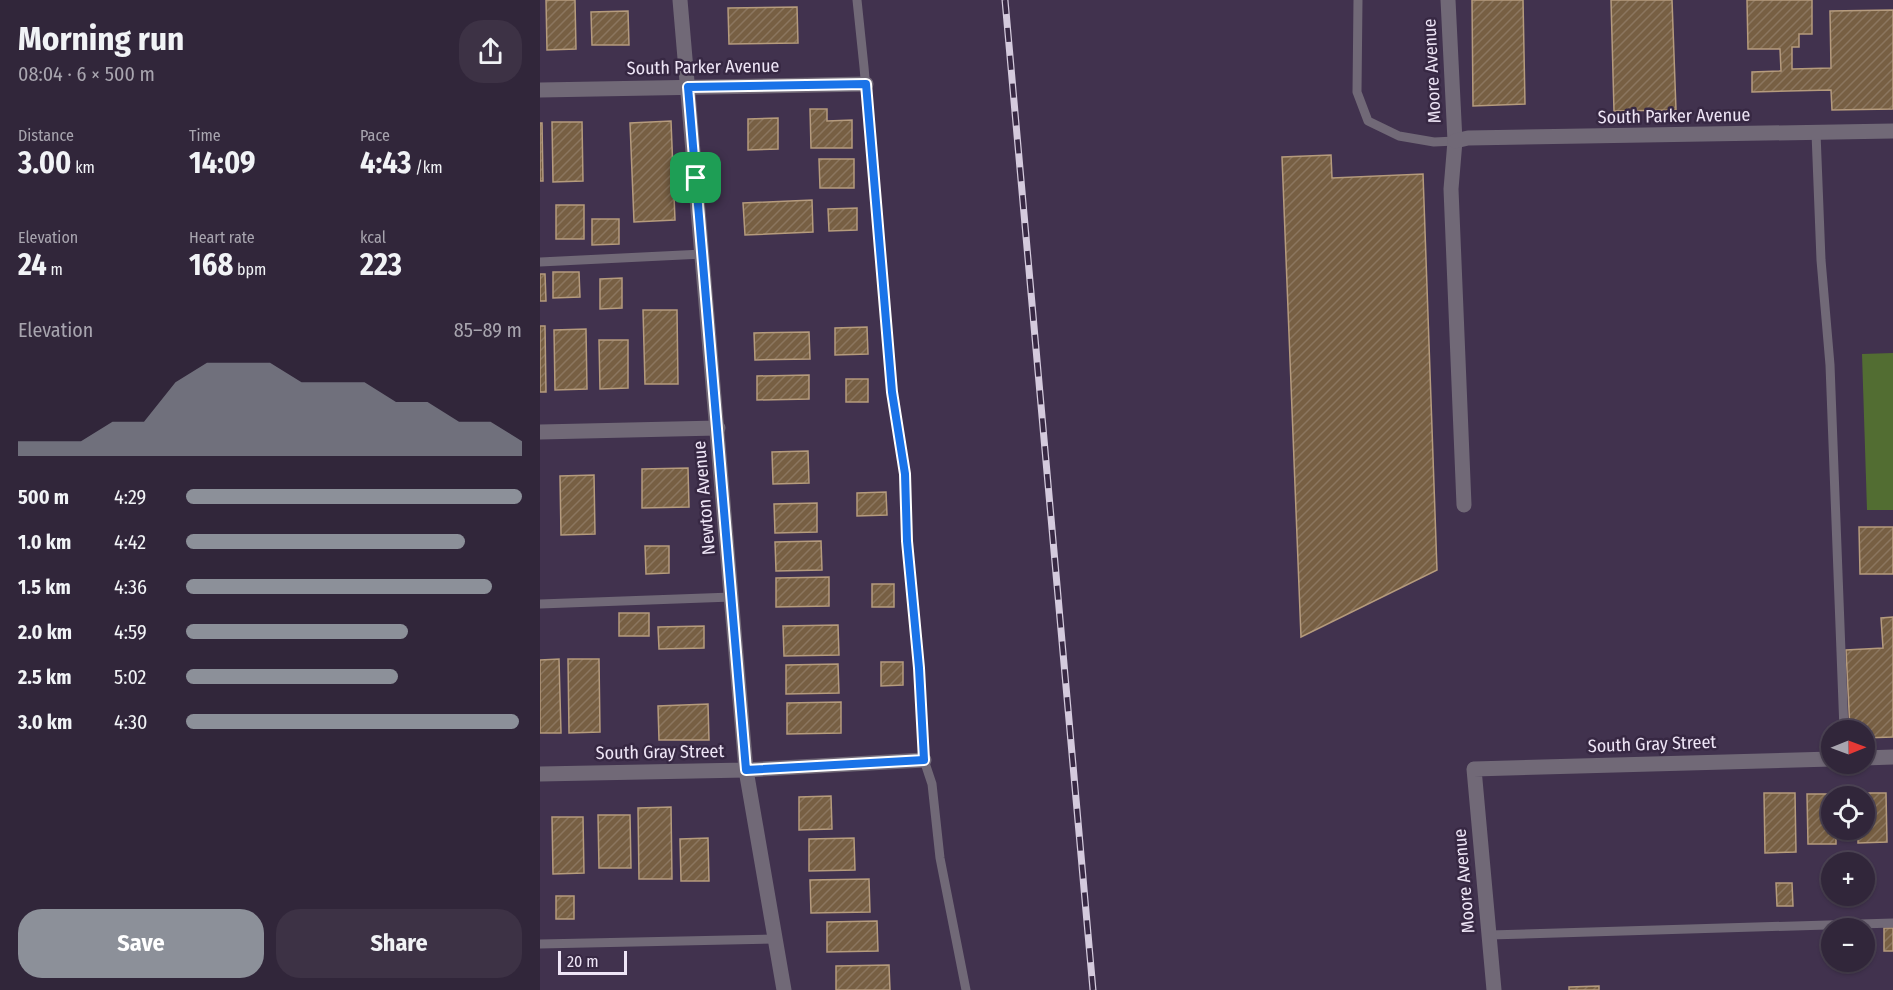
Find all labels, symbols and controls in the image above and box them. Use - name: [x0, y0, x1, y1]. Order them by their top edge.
- street label: Moore Avenue: [1418, 18, 1446, 124]
- text: Morning run: [18, 19, 184, 59]
- button: share: [459, 20, 522, 83]
- street label: South Parker Avenue: [626, 55, 780, 79]
- text: 08:04 · 6 × 500 m: [18, 62, 155, 86]
- street label: South Parker Avenue: [1597, 104, 1751, 128]
- text: Distance: [18, 126, 74, 145]
- text: Time: [189, 126, 221, 145]
- text: Pace: [360, 126, 390, 145]
- text: 3.00: [18, 145, 71, 181]
- text: 14:09: [189, 145, 256, 181]
- text: 4:43: [360, 145, 411, 181]
- pin: [670, 152, 721, 203]
- text: km: [71, 158, 95, 177]
- text: /km: [411, 158, 442, 177]
- icon: arrive: [679, 161, 712, 194]
- text: Elevation: [18, 228, 78, 247]
- text: Heart rate: [189, 228, 255, 247]
- text: kcal: [360, 228, 386, 247]
- text: 24: [18, 247, 47, 283]
- text: 168: [189, 247, 233, 283]
- text: 223: [360, 247, 402, 283]
- text: m: [47, 260, 63, 279]
- text: bpm: [233, 260, 266, 279]
- text: Elevation: [18, 318, 93, 342]
- text: 85–89 m: [454, 318, 522, 342]
- street label: Newton Avenue: [688, 440, 720, 556]
- text: 500 m: [18, 485, 69, 509]
- text: 4:29: [114, 485, 146, 509]
- text: 1.0 km: [18, 530, 71, 554]
- text: 4:42: [114, 530, 146, 554]
- text: 1.5 km: [18, 575, 71, 599]
- text: 4:36: [114, 575, 147, 599]
- text: 2.0 km: [18, 620, 72, 644]
- text: 4:59: [114, 620, 147, 644]
- text: 2.5 km: [18, 665, 71, 689]
- text: 5:02: [114, 665, 146, 689]
- text: 3.0 km: [18, 710, 72, 734]
- text: 4:30: [114, 710, 148, 734]
- north arrow: [1821, 720, 1875, 774]
- map controls: [1821, 720, 1875, 972]
- street label: South Gray Street: [1587, 731, 1717, 757]
- street label: South Gray Street: [596, 740, 725, 764]
- button: locate: [1821, 786, 1875, 840]
- street label: Moore Avenue: [1448, 828, 1480, 934]
- button: +: [1821, 852, 1875, 906]
- button: Save: [18, 909, 264, 978]
- button: Share: [276, 909, 522, 978]
- button: −: [1821, 918, 1875, 972]
- scale bar: [558, 948, 627, 976]
- text: 20 m: [567, 952, 598, 971]

